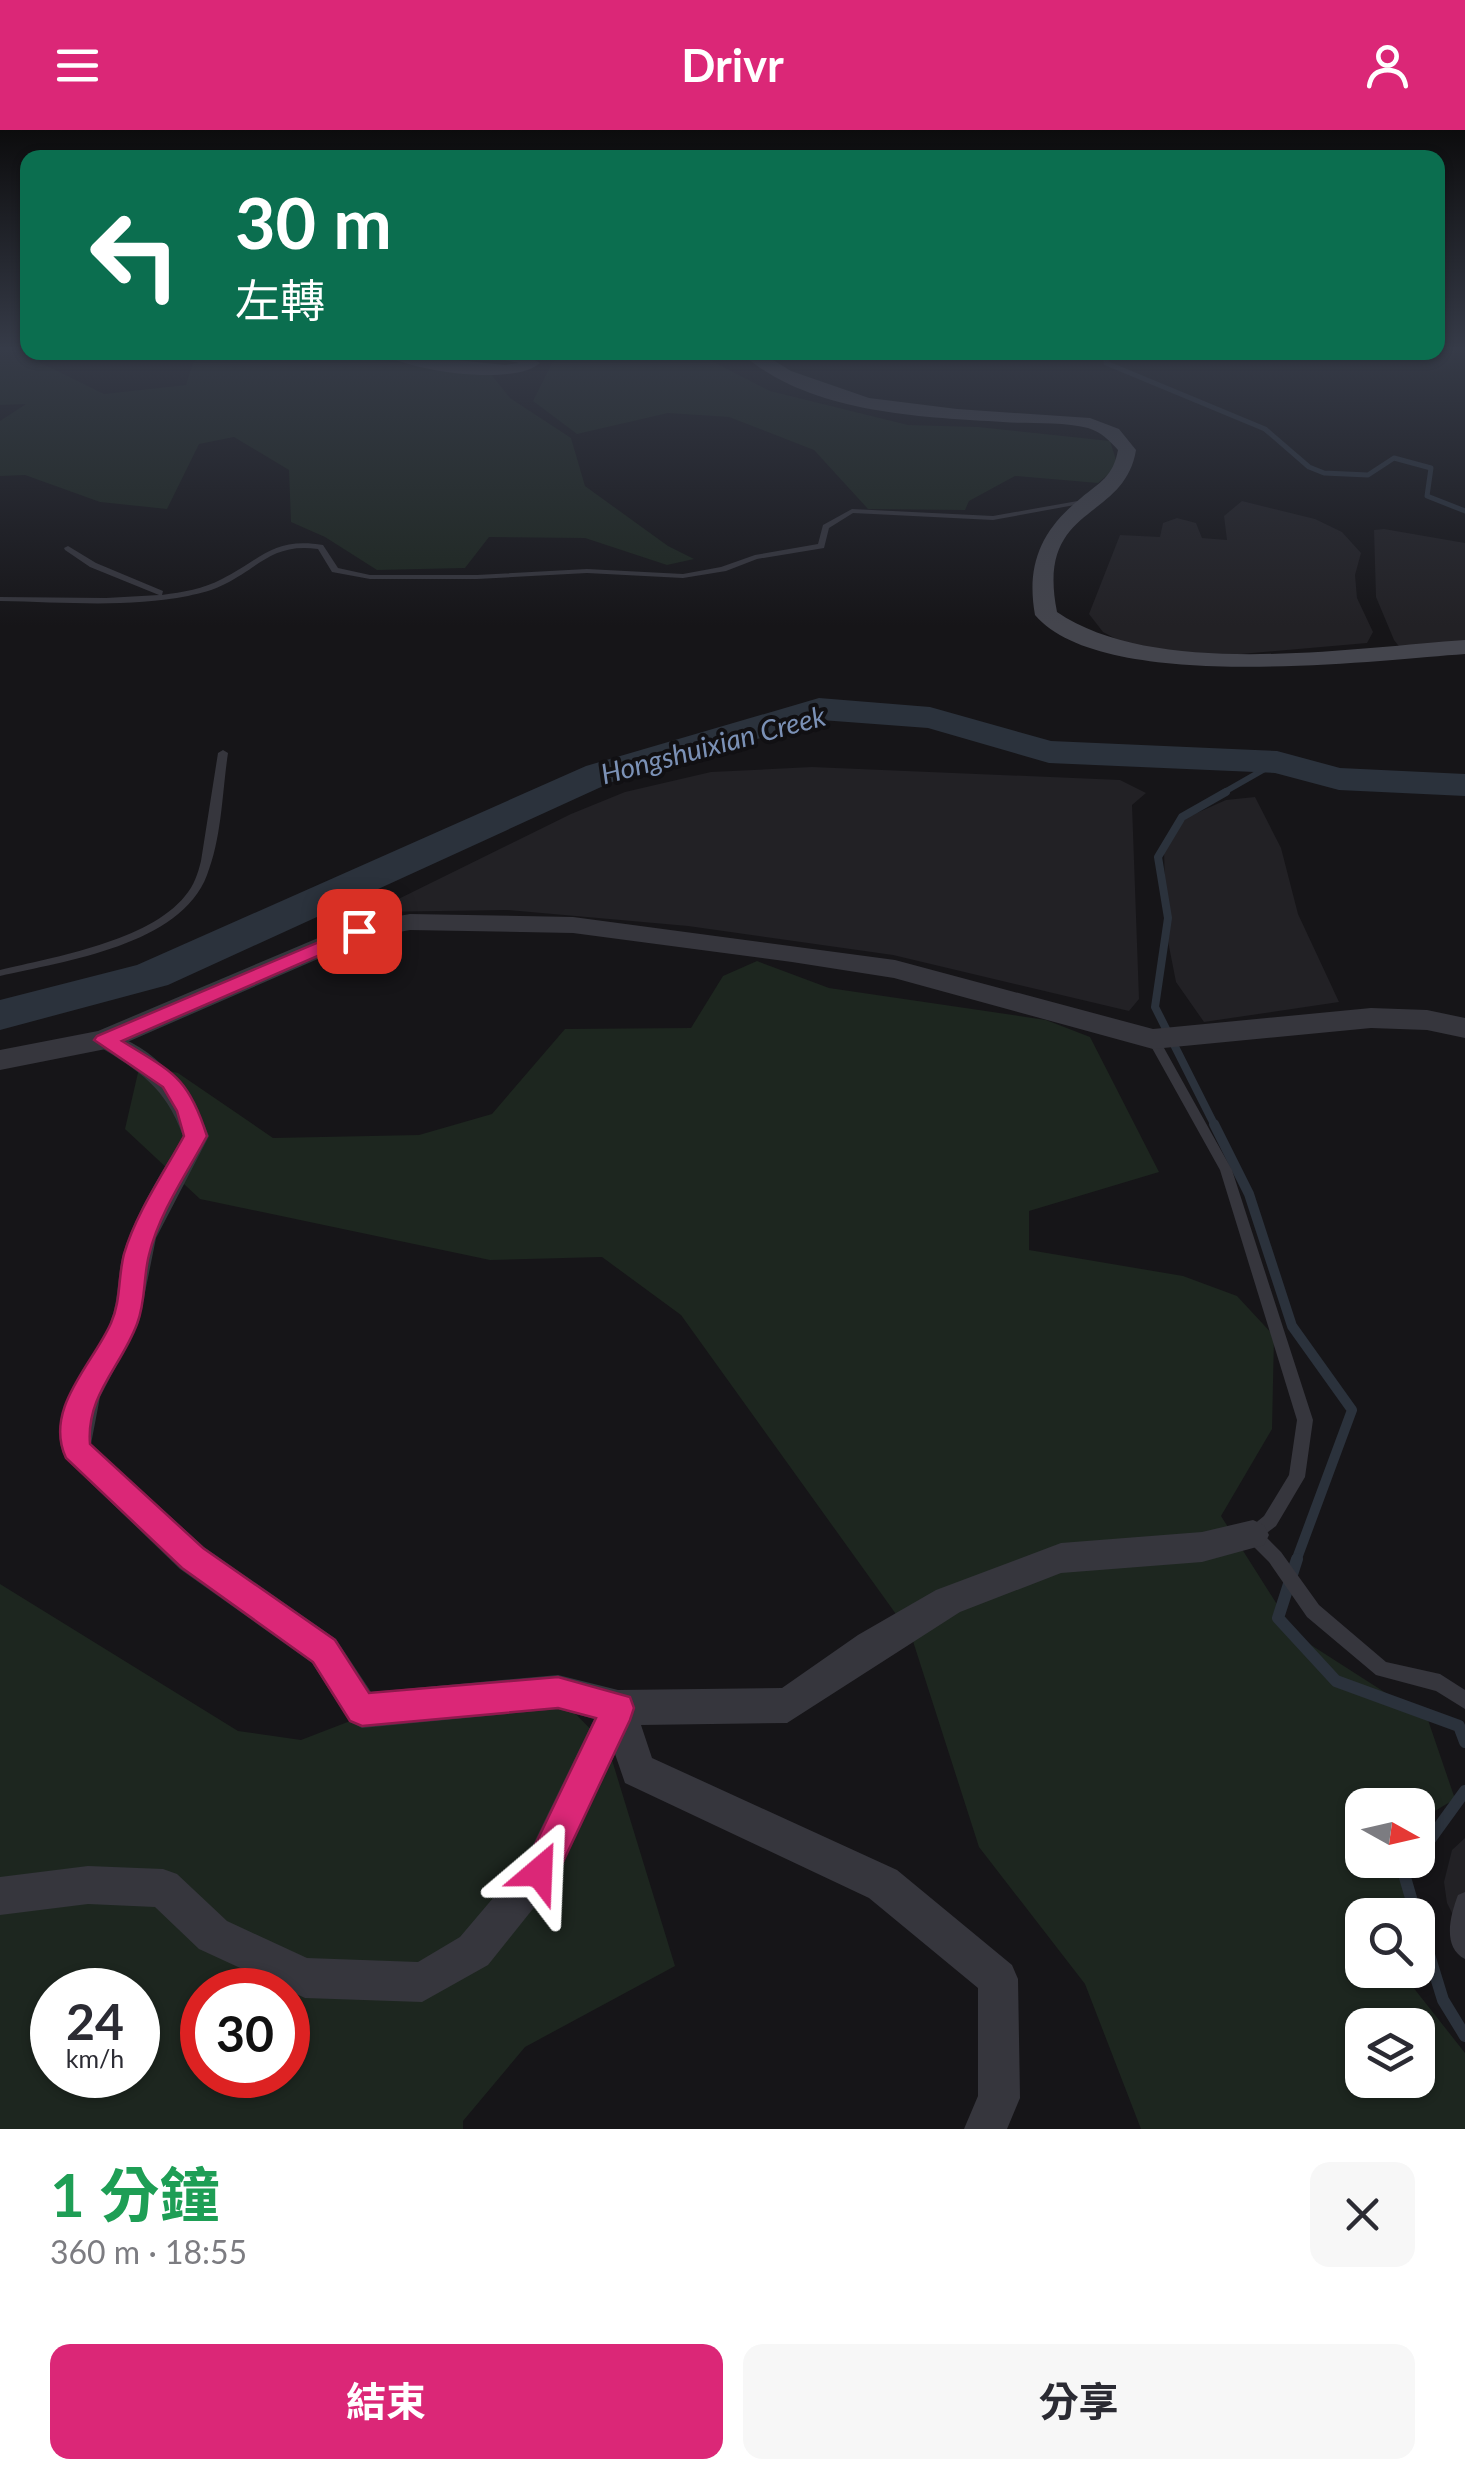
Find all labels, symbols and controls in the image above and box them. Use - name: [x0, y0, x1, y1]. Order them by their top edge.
- icon: menu: [50, 38, 105, 93]
- text: Drivr: [681, 38, 784, 92]
- icon: person: [1360, 38, 1415, 93]
- text: 30 m: [235, 180, 392, 264]
- icon: left: [70, 190, 200, 320]
- text: 左轉: [235, 273, 325, 327]
- water label: Hongshuixian Creek: [597, 698, 829, 790]
- pin: [317, 889, 402, 974]
- icon: arrive: [332, 904, 387, 959]
- north arrow: [1345, 1788, 1435, 1878]
- map controls: [1345, 1788, 1435, 2098]
- position arrow: [487, 1820, 591, 1924]
- button: search: [1345, 1898, 1435, 1988]
- speed limit sign: 30: [180, 1968, 310, 2098]
- text: 24: [66, 1991, 124, 2051]
- button: layers: [1345, 2008, 1435, 2098]
- text: km/h: [66, 2043, 124, 2073]
- text: 1 分鐘: [50, 2158, 219, 2230]
- button: close: [1310, 2162, 1415, 2267]
- text: 360 m · 18:55: [50, 2232, 247, 2271]
- button: 結束: [50, 2344, 723, 2459]
- button: 分享: [743, 2344, 1415, 2459]

